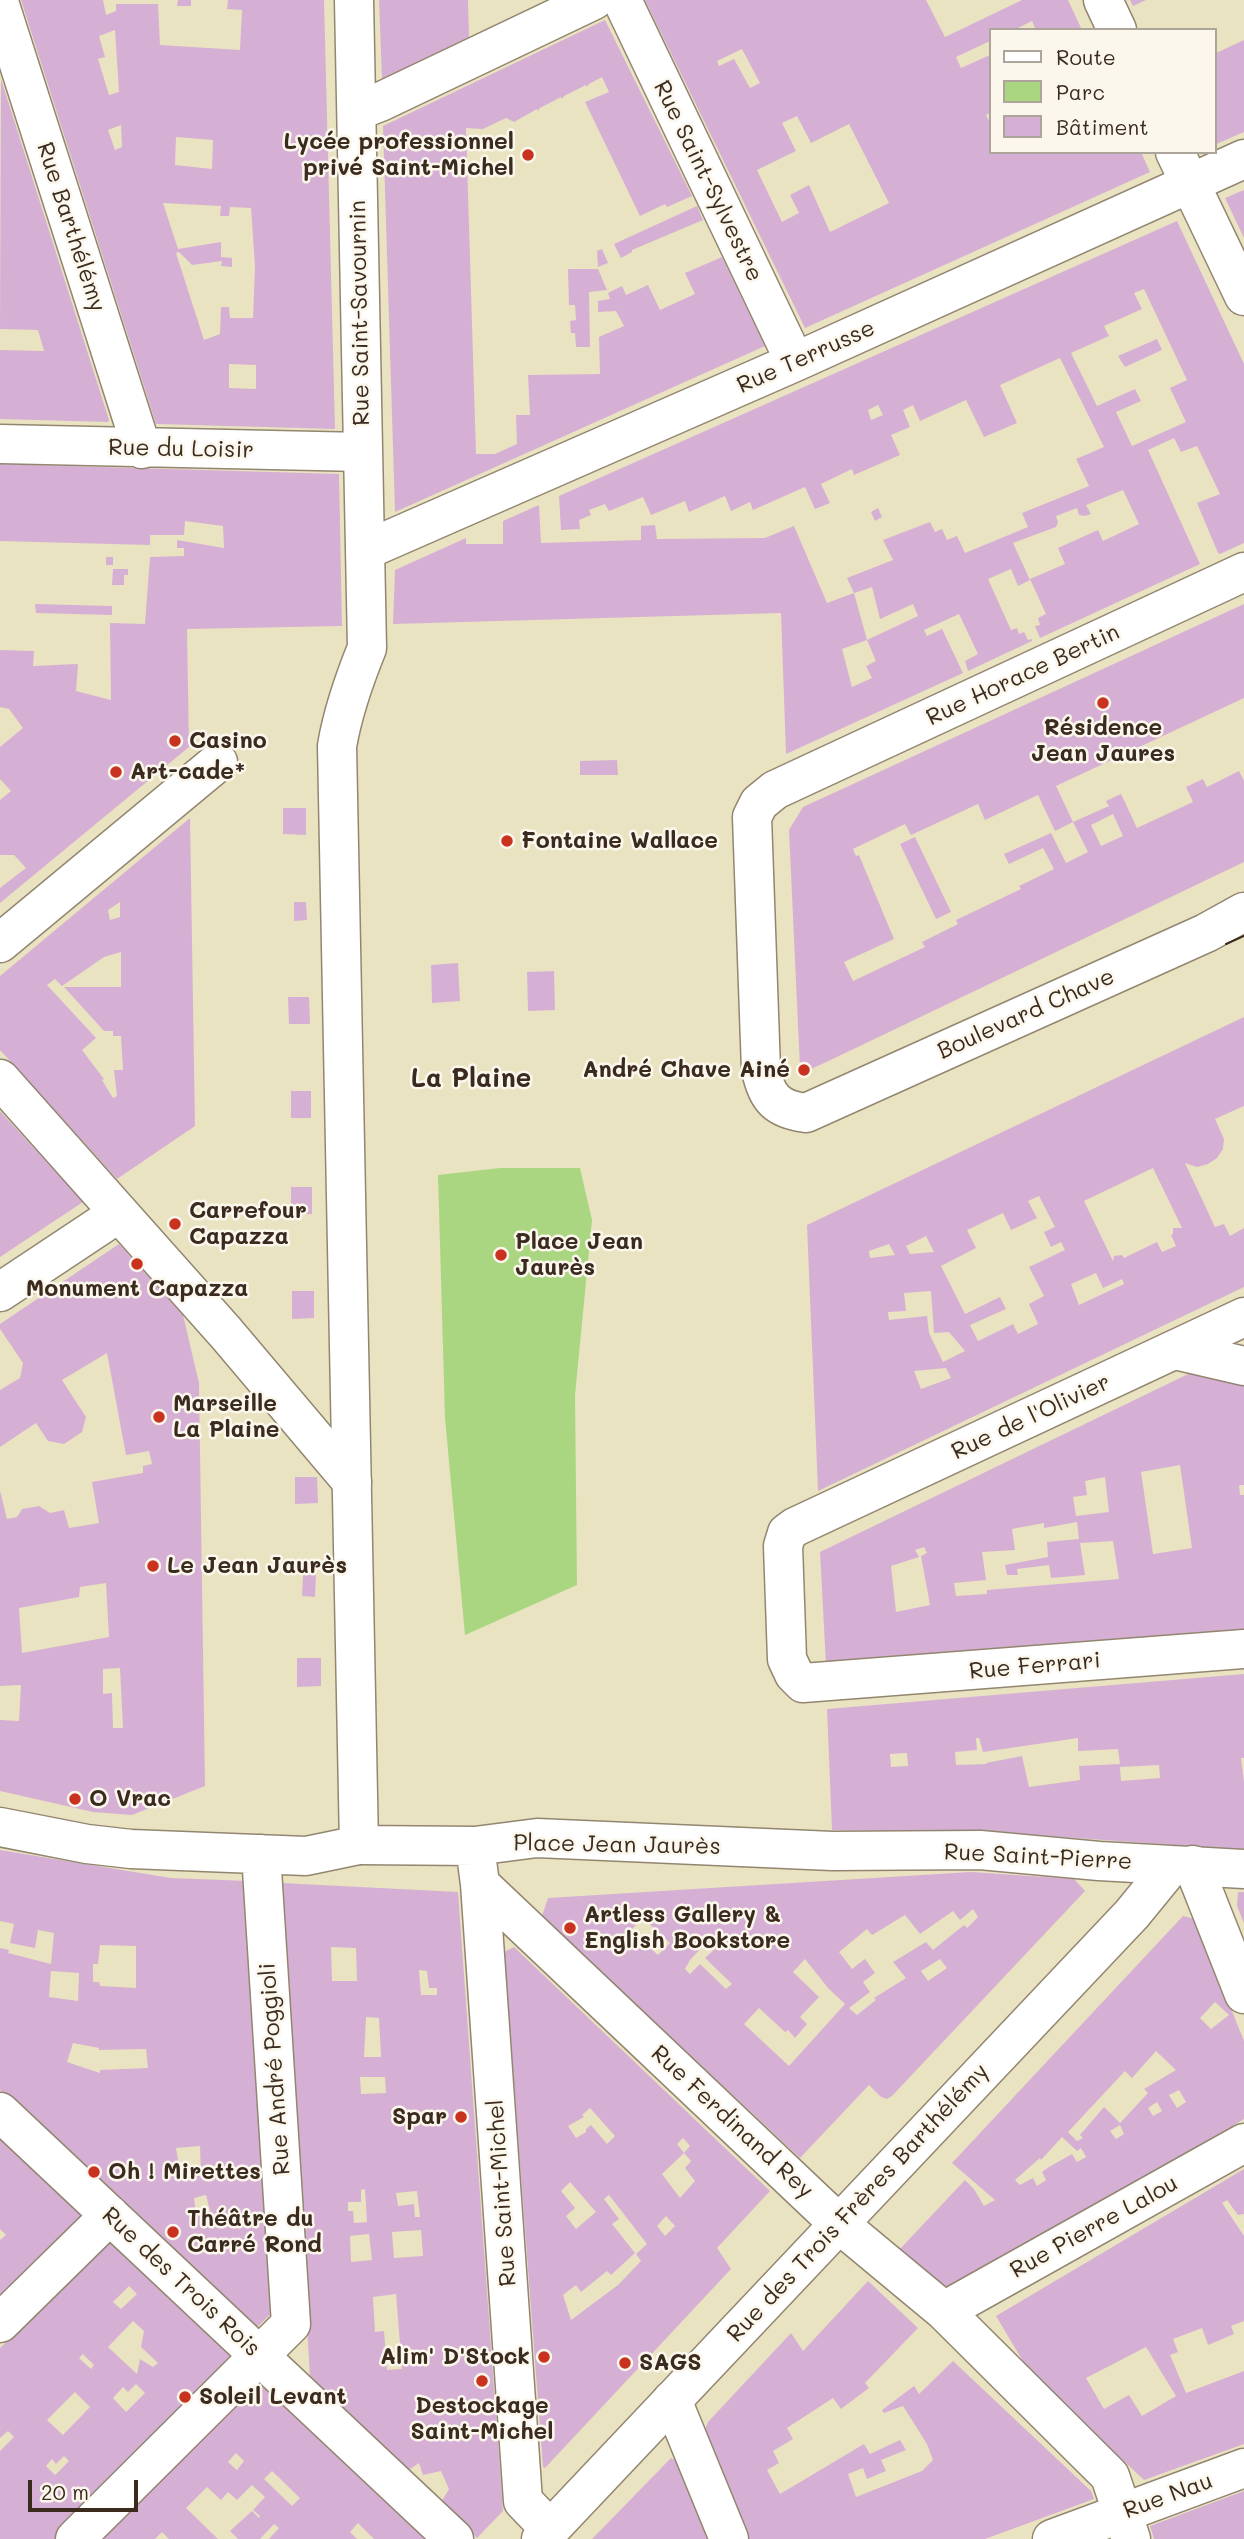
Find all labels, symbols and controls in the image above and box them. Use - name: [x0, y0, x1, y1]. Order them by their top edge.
- legend: [988, 28, 1216, 154]
- text: Route: [1056, 43, 1116, 70]
- street label: Rue Saint-Sylvestre: [647, 76, 769, 286]
- text: Parc: [1056, 78, 1105, 105]
- text: Bâtiment: [1056, 113, 1148, 140]
- place label: Lycée professionnel privé Saint-Michel: [284, 128, 514, 182]
- street label: Rue Barthélémy: [31, 139, 111, 315]
- marker: Lycée professionnel privé Saint-Michel: [520, 147, 536, 163]
- street label: Rue Saint-Savournin: [344, 200, 376, 426]
- street label: Rue Terrusse: [733, 314, 879, 400]
- street label: Rue du Loisir: [108, 434, 254, 464]
- street label: Rue Horace Bertin: [922, 618, 1124, 732]
- marker: Résidence Jean Jaures: [1095, 695, 1111, 711]
- place label: Résidence Jean Jaures: [1031, 714, 1175, 768]
- place label: Casino: [189, 727, 267, 755]
- marker: Casino: [167, 733, 183, 749]
- place label: Art-cade*: [130, 758, 246, 786]
- marker: Art-cade*: [108, 764, 124, 780]
- place label: Fontaine Wallace: [521, 827, 718, 855]
- marker: Fontaine Wallace: [499, 833, 515, 849]
- street label: Boulevard Chave: [933, 963, 1119, 1065]
- place label: André Chave Ainé: [583, 1056, 790, 1084]
- marker: André Chave Ainé: [796, 1062, 812, 1078]
- district label: La Plaine: [411, 1063, 531, 1095]
- place label: Carrefour Capazza: [189, 1197, 307, 1251]
- marker: Carrefour Capazza: [167, 1216, 183, 1232]
- place label: Place Jean Jaurès: [515, 1228, 643, 1282]
- marker: Place Jean Jaurès: [493, 1247, 509, 1263]
- marker: Monument Capazza: [129, 1256, 145, 1272]
- place label: Monument Capazza: [26, 1275, 248, 1303]
- street label: Rue de l'Olivier: [947, 1368, 1115, 1466]
- place label: Marseille La Plaine: [173, 1390, 279, 1444]
- marker: Marseille La Plaine: [151, 1409, 167, 1425]
- place label: Le Jean Jaurès: [167, 1552, 347, 1580]
- marker: Le Jean Jaurès: [145, 1558, 161, 1574]
- street label: Rue Ferrari: [968, 1646, 1102, 1686]
- place label: O Vrac: [89, 1785, 171, 1813]
- marker: O Vrac: [67, 1791, 83, 1807]
- street label: Place Jean Jaurès: [513, 1829, 721, 1861]
- street label: Rue Saint-Pierre: [943, 1838, 1133, 1876]
- place label: Artless Gallery & English Bookstore: [584, 1901, 790, 1955]
- marker: Artless Gallery & English Bookstore: [562, 1920, 578, 1936]
- street label: Rue André Poggioli: [254, 1962, 296, 2176]
- street label: Rue Ferdinand Rey: [645, 2040, 819, 2204]
- street label: Rue des Trois Frères Barthélémy: [722, 2058, 994, 2348]
- street label: Rue Saint-Michel: [482, 2098, 522, 2288]
- place label: Spar: [392, 2103, 447, 2131]
- marker: Spar: [453, 2109, 469, 2125]
- place label: Oh ! Mirettes: [108, 2158, 261, 2186]
- marker: Oh ! Mirettes: [86, 2164, 102, 2180]
- street label: Rue Pierre Lalou: [1005, 2170, 1183, 2284]
- street label: Rue des Trois Rois: [96, 2202, 266, 2362]
- place label: Théâtre du Carré Rond: [187, 2205, 322, 2259]
- marker: Théâtre du Carré Rond: [165, 2224, 181, 2240]
- place label: Alim' D'Stock: [380, 2343, 530, 2371]
- marker: Alim' D'Stock: [536, 2349, 552, 2365]
- place label: SAGS: [639, 2349, 702, 2377]
- marker: SAGS: [617, 2355, 633, 2371]
- marker: Destockage Saint-Michel: [474, 2373, 490, 2389]
- place label: Soleil Levant: [199, 2383, 347, 2411]
- marker: Soleil Levant: [177, 2389, 193, 2405]
- place label: Destockage Saint-Michel: [411, 2392, 553, 2446]
- scale bar: [32, 2466, 142, 2510]
- street label: Rue Nau: [1120, 2467, 1216, 2525]
- text: 20 m: [41, 2478, 89, 2505]

